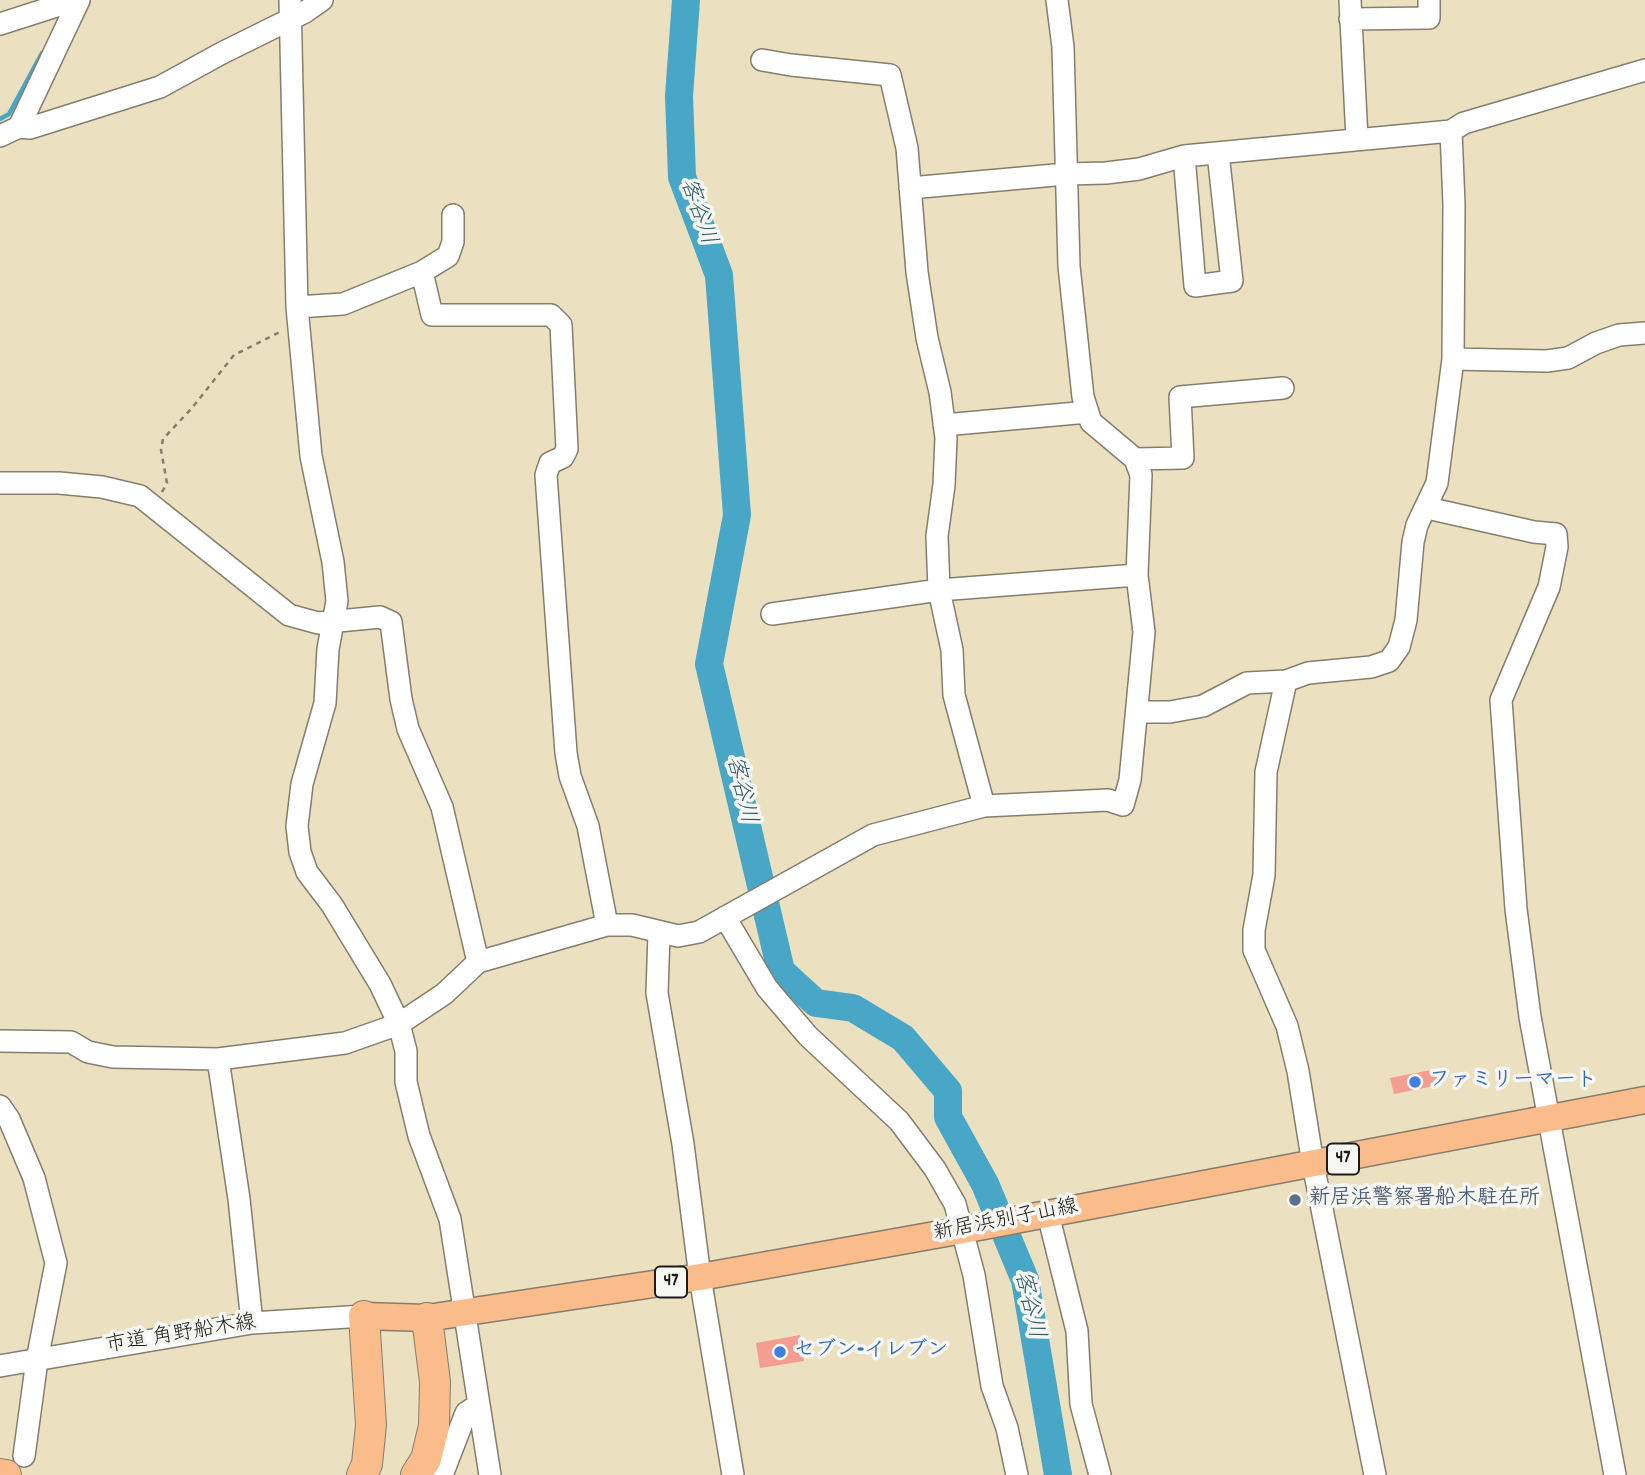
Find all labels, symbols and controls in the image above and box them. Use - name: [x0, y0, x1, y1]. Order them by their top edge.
- water label: 客谷川: [672, 175, 720, 249]
- water label: 客谷川: [718, 753, 760, 827]
- place label: ファミリーマート: [1429, 1069, 1597, 1095]
- marker: ファミリーマート: [1407, 1074, 1423, 1090]
- road number: 47: [1327, 1144, 1359, 1175]
- place label: 新居浜警察署船木駐在所: [1309, 1187, 1540, 1213]
- marker: 新居浜警察署船木駐在所: [1287, 1192, 1303, 1208]
- street label: 新居浜別子山線: [931, 1196, 1081, 1248]
- road number: 47: [655, 1266, 687, 1298]
- water label: 客谷川: [1006, 1268, 1048, 1342]
- street label: 市道 角野船木線: [104, 1312, 258, 1360]
- place label: セブン-イレブン: [794, 1339, 948, 1365]
- marker: セブン-イレブン: [772, 1344, 788, 1360]

